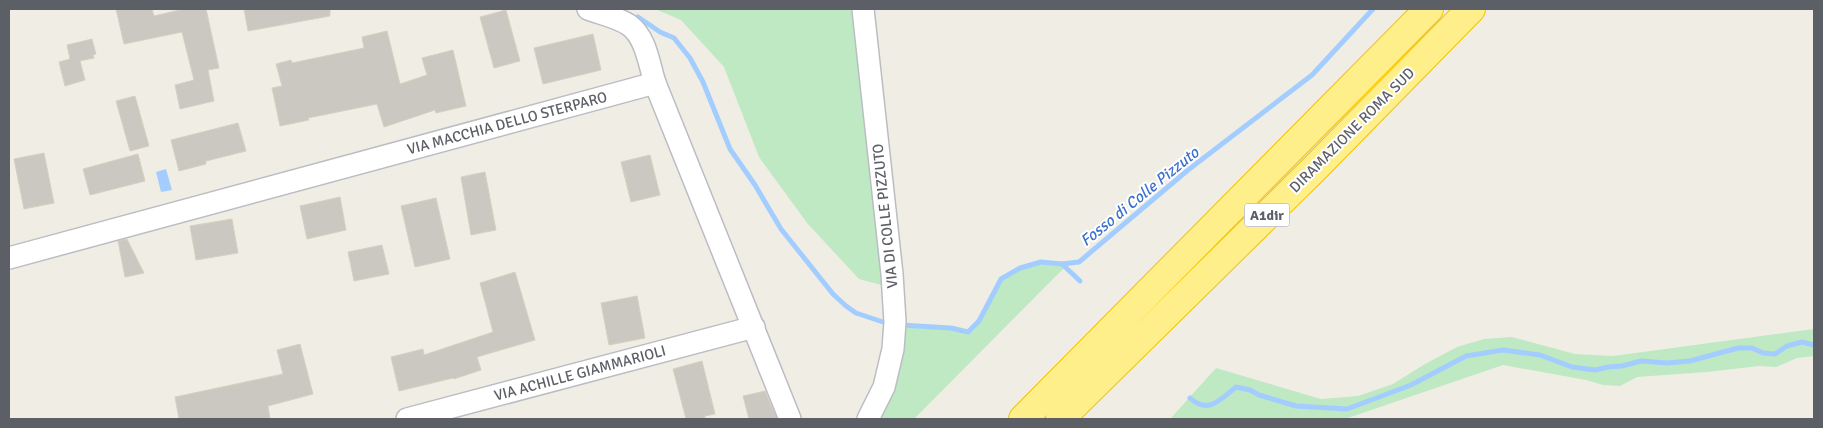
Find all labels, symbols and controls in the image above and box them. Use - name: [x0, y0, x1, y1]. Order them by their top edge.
- street label: DIRAMAZIONE ROMA SUD: [1286, 64, 1418, 196]
- street label: VIA MACCHIA DELLO STERPARO: [405, 88, 609, 158]
- water label: Fosso di Colle Pizzuto: [1076, 142, 1204, 251]
- street label: VIA DI COLLE PIZZUTO: [868, 143, 902, 289]
- road number: A1dir: [1244, 204, 1290, 226]
- street label: VIA ACHILLE GIAMMARIOLI: [492, 341, 668, 405]

